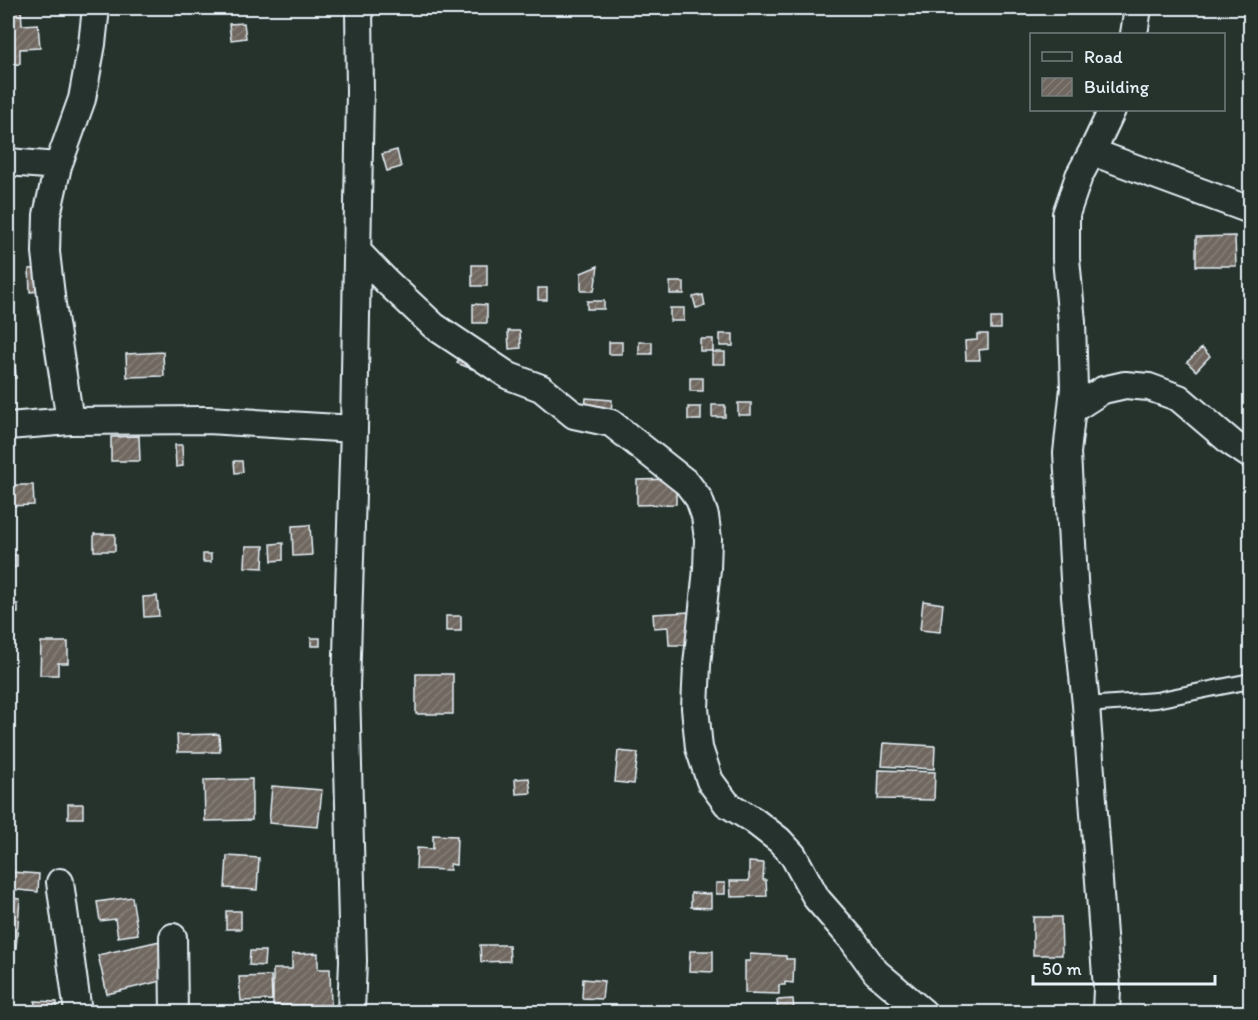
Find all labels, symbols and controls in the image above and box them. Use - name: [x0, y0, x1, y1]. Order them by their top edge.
- legend: [1030, 33, 1225, 111]
- text: Road: [1084, 46, 1123, 68]
- text: Building: [1084, 76, 1150, 98]
- scale bar: [1033, 948, 1214, 986]
- text: 50 m: [1042, 958, 1082, 980]

